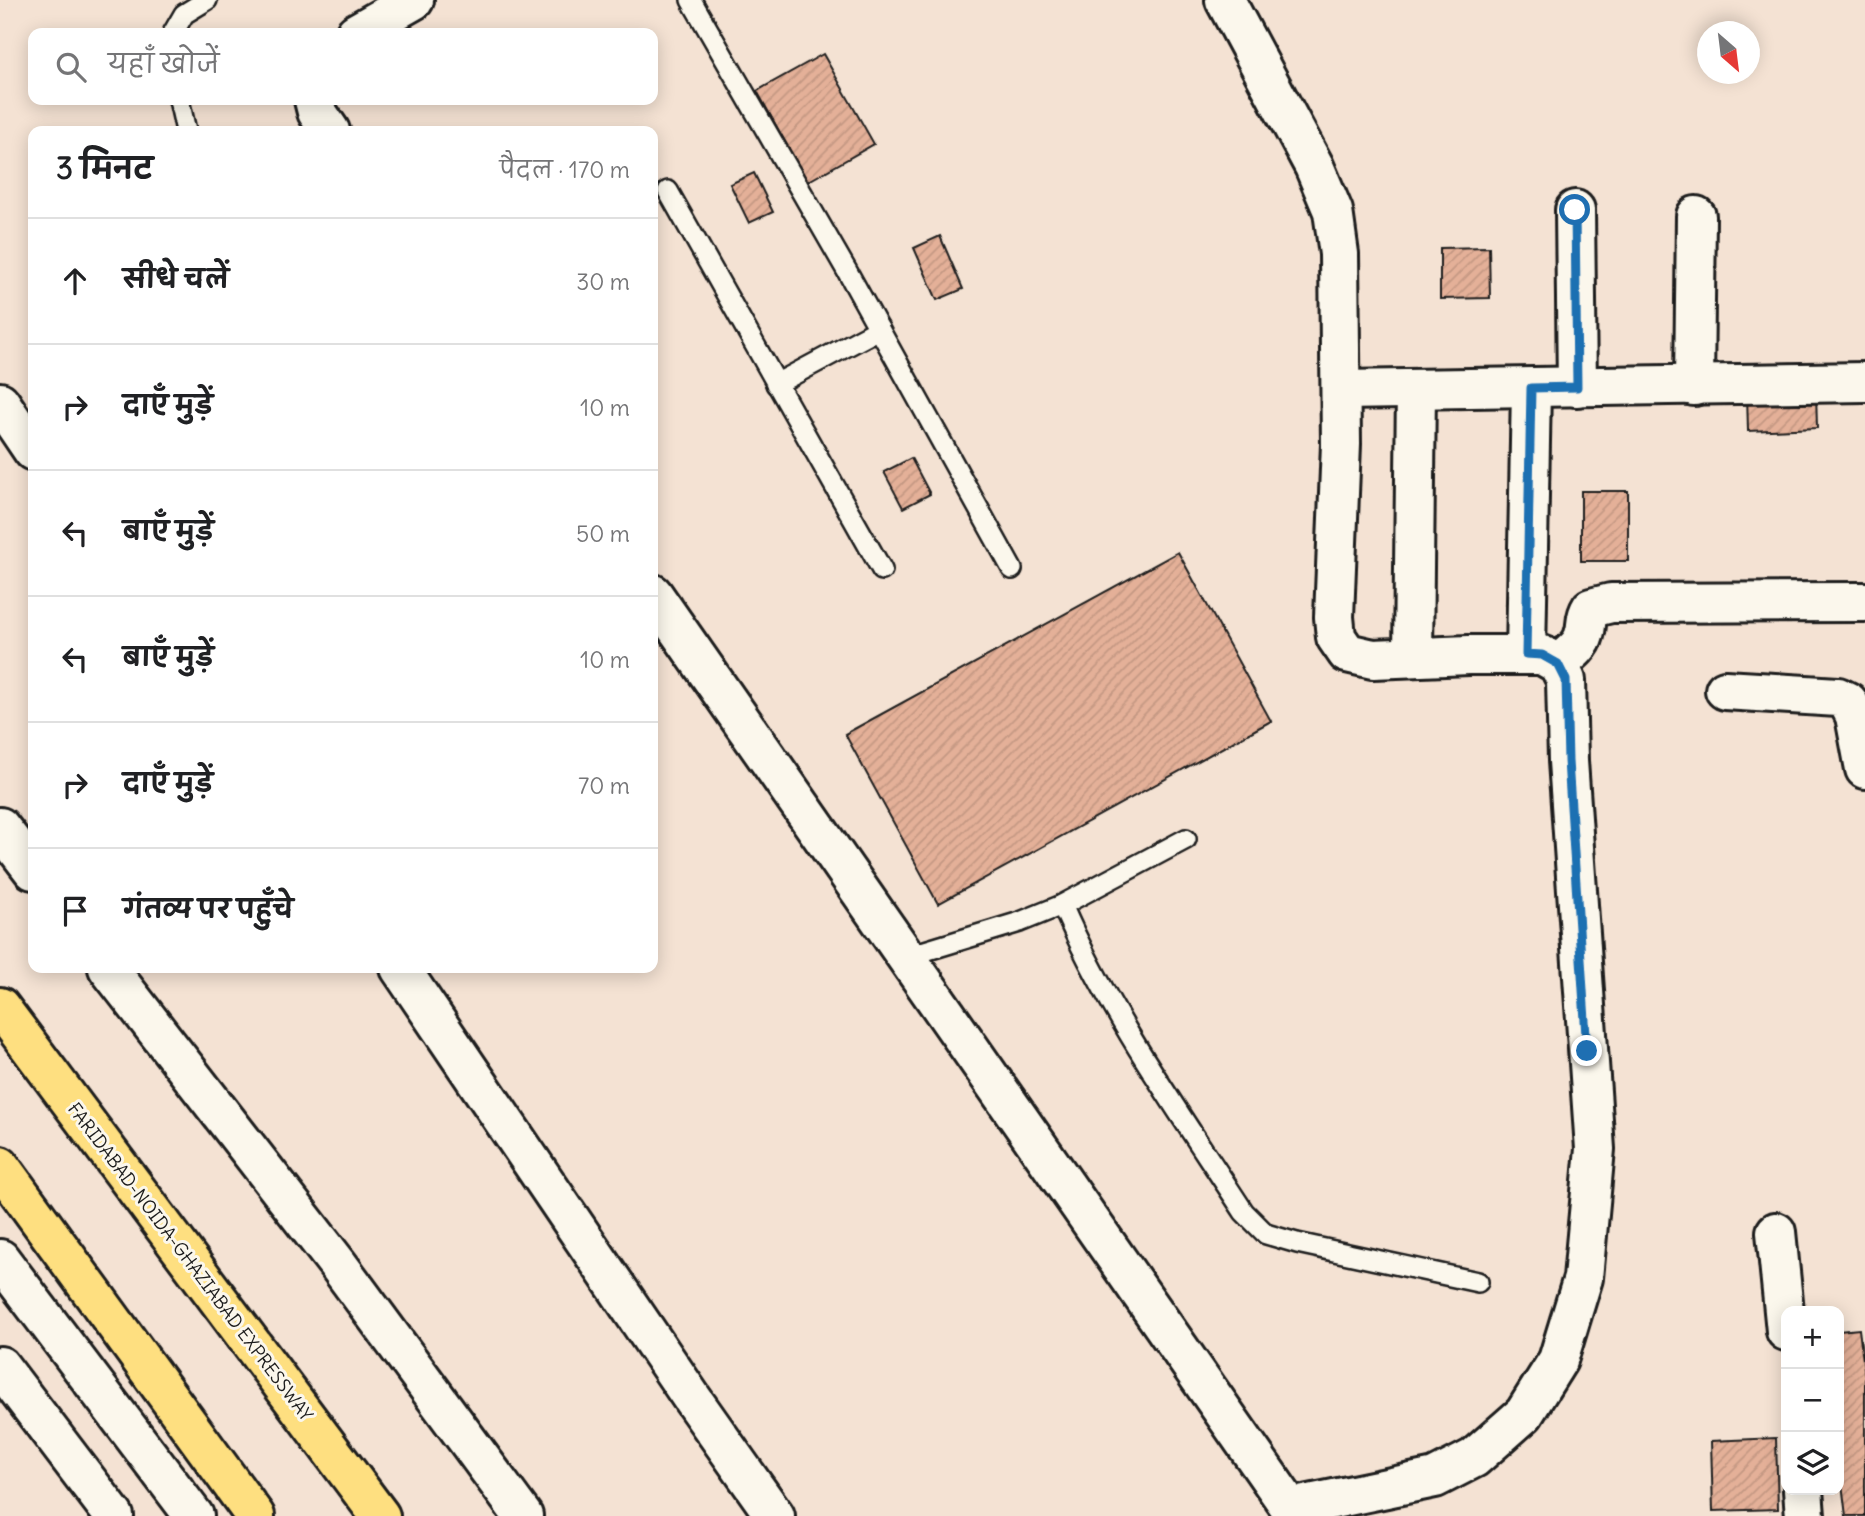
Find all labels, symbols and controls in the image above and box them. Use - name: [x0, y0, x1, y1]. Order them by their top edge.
- north arrow: [1697, 21, 1760, 84]
- search box: [28, 28, 658, 105]
- text: यहाँ खोजें: [108, 47, 219, 80]
- icon: search: [52, 48, 90, 86]
- text: 3 मिनट: [56, 149, 153, 187]
- text: पैदल · 170 m: [500, 155, 630, 184]
- route start: [1559, 194, 1590, 225]
- icon: ahead: [56, 262, 94, 300]
- text: सीधे चलें: [123, 262, 229, 295]
- text: 30 m: [576, 267, 630, 296]
- icon: right: [56, 388, 94, 426]
- text: दाएँ मुड़ें: [123, 388, 213, 421]
- text: 10 m: [580, 393, 630, 422]
- icon: left: [56, 514, 94, 552]
- text: बाएँ मुड़ें: [123, 514, 214, 547]
- text: 50 m: [576, 519, 630, 548]
- icon: left: [56, 640, 94, 678]
- text: बाएँ मुड़ें: [123, 640, 214, 673]
- text: 10 m: [580, 645, 630, 674]
- icon: right: [56, 766, 94, 804]
- text: दाएँ मुड़ें: [123, 766, 213, 799]
- text: 70 m: [578, 771, 630, 800]
- icon: arrive: [56, 892, 94, 930]
- text: गंतव्य पर पहुँचे: [123, 892, 293, 925]
- route end: [1571, 1035, 1602, 1066]
- street label: FARIDABAD-NOIDA-GHAZIABAD EXPRESSWAY: [63, 1098, 318, 1426]
- map controls: [1781, 1306, 1844, 1495]
- button: +: [1781, 1306, 1844, 1369]
- button: −: [1781, 1369, 1844, 1432]
- button: layers: [1781, 1432, 1844, 1495]

